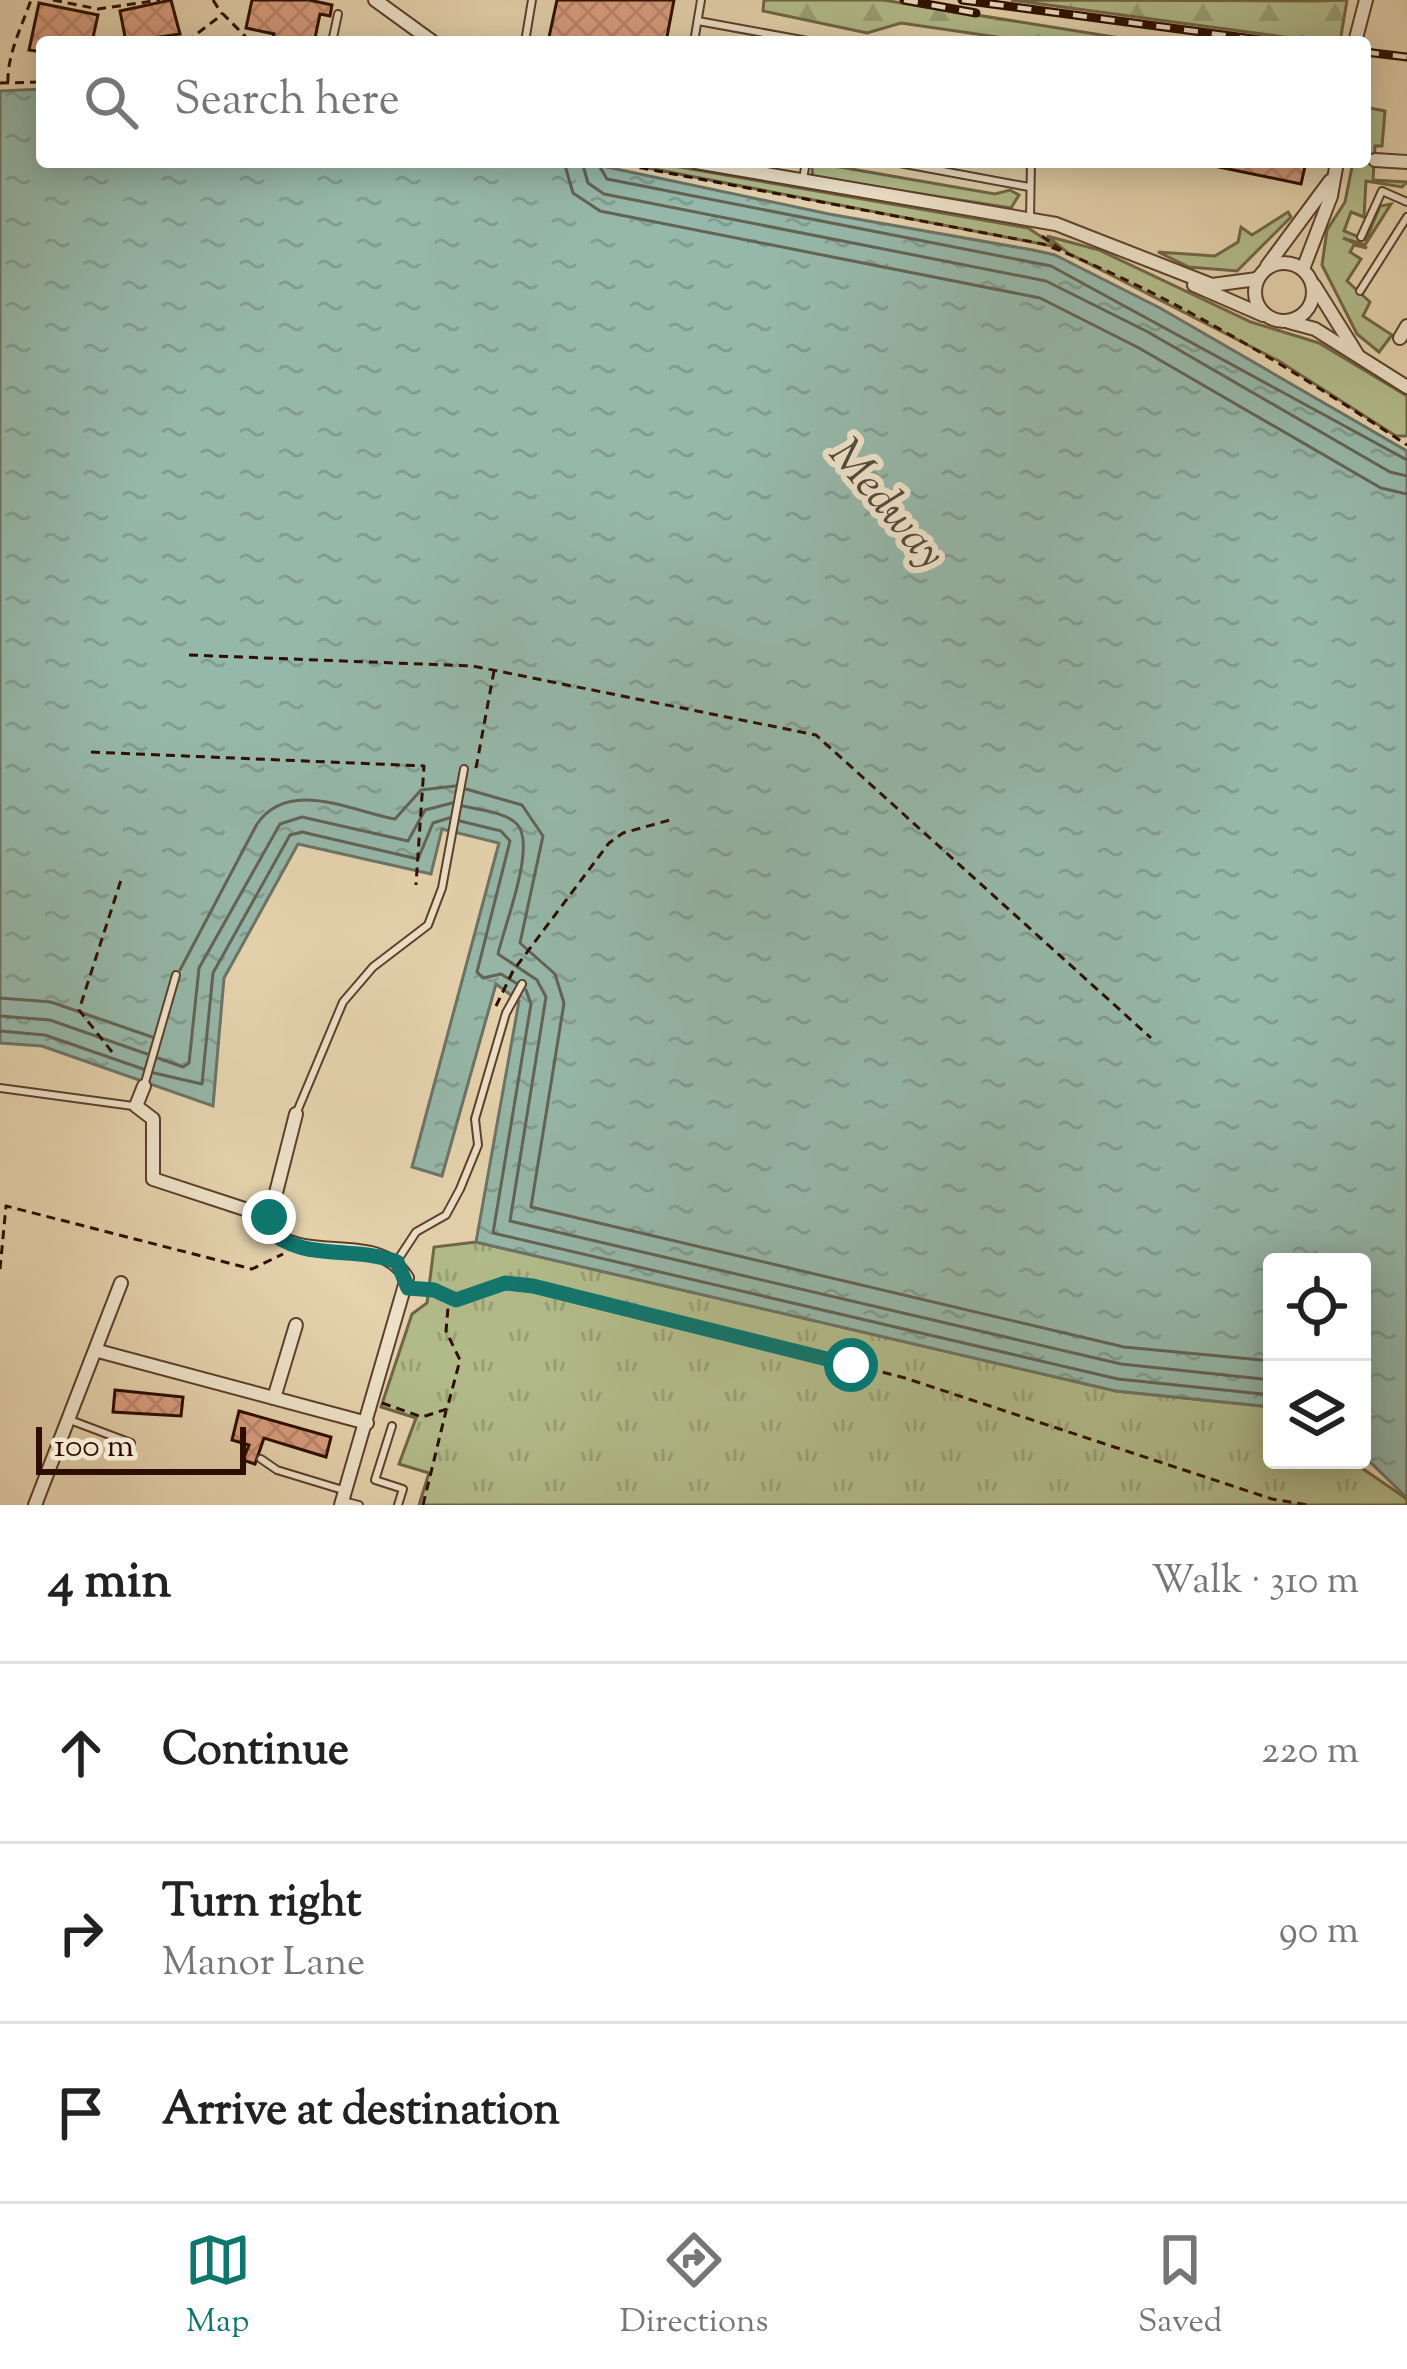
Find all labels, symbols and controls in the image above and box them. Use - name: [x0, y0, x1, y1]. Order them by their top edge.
- search box: [36, 36, 1371, 168]
- icon: search: [78, 69, 144, 135]
- text: Search here: [174, 70, 400, 135]
- water label: Medway: [811, 426, 959, 585]
- route end: [242, 1190, 296, 1244]
- map controls: [1263, 1253, 1371, 1469]
- button: locate: [1263, 1253, 1371, 1361]
- route start: [824, 1338, 878, 1392]
- button: layers: [1263, 1361, 1371, 1469]
- scale bar: [36, 1421, 246, 1474]
- text: 100 m: [54, 1424, 134, 1472]
- text: 4 min: [48, 1547, 171, 1620]
- text: Walk · 310 m: [1151, 1555, 1359, 1611]
- icon: ahead: [48, 1720, 114, 1786]
- text: Continue: [162, 1720, 349, 1785]
- text: 220 m: [1261, 1725, 1359, 1781]
- text: Turn right: [162, 1872, 361, 1937]
- icon: right: [48, 1900, 114, 1966]
- text: 90 m: [1279, 1905, 1359, 1961]
- text: Manor Lane: [162, 1937, 365, 1993]
- icon: arrive: [48, 2080, 114, 2146]
- text: Arrive at destination: [162, 2080, 560, 2145]
- tab: Map: [185, 2227, 251, 2347]
- tab: Directions: [620, 2227, 769, 2347]
- tab: Saved: [1138, 2227, 1222, 2347]

